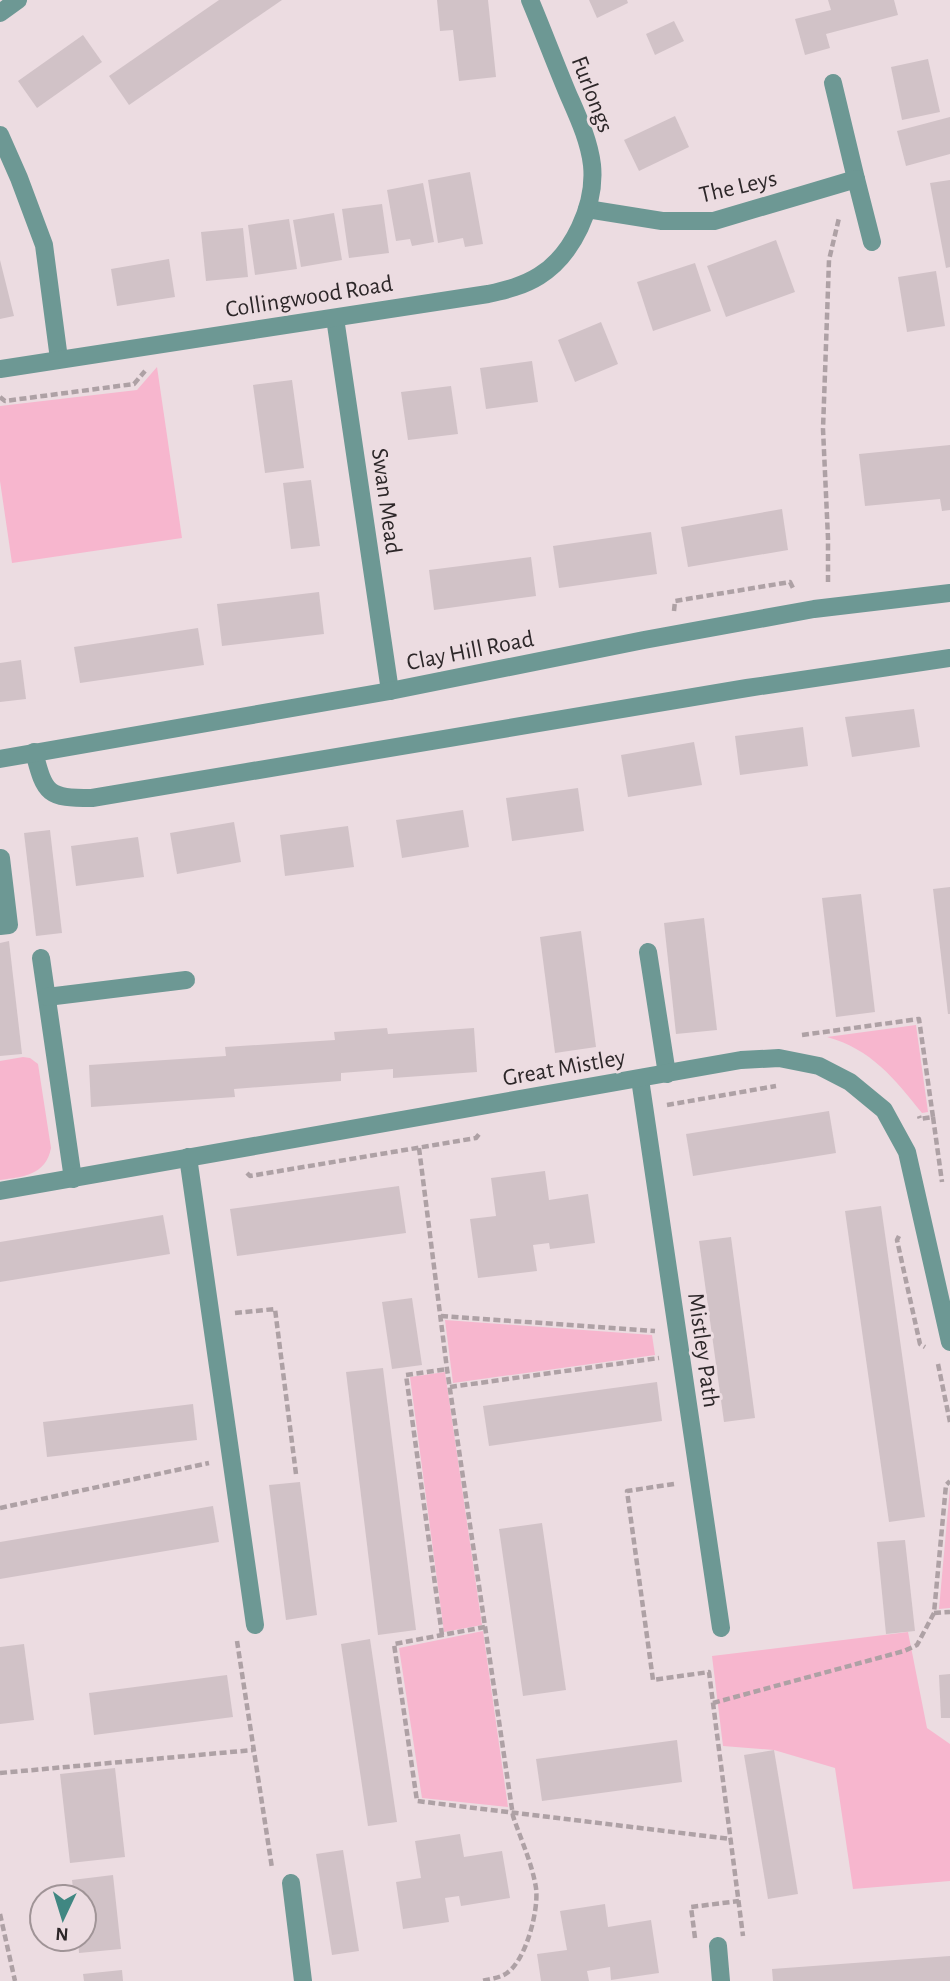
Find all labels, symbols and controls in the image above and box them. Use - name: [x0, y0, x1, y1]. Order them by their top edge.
- street label: Furlongs: [567, 53, 618, 136]
- street label: The Leys: [697, 166, 779, 208]
- street label: Collingwood Road: [224, 272, 395, 322]
- street label: Swan Mead: [367, 447, 405, 556]
- street label: Clay Hill Road: [405, 627, 536, 675]
- street label: Great Mistley: [501, 1045, 627, 1091]
- street label: Mistley Path: [683, 1291, 723, 1409]
- north arrow: [28, 1883, 98, 1953]
- text: N: [55, 1924, 69, 1943]

